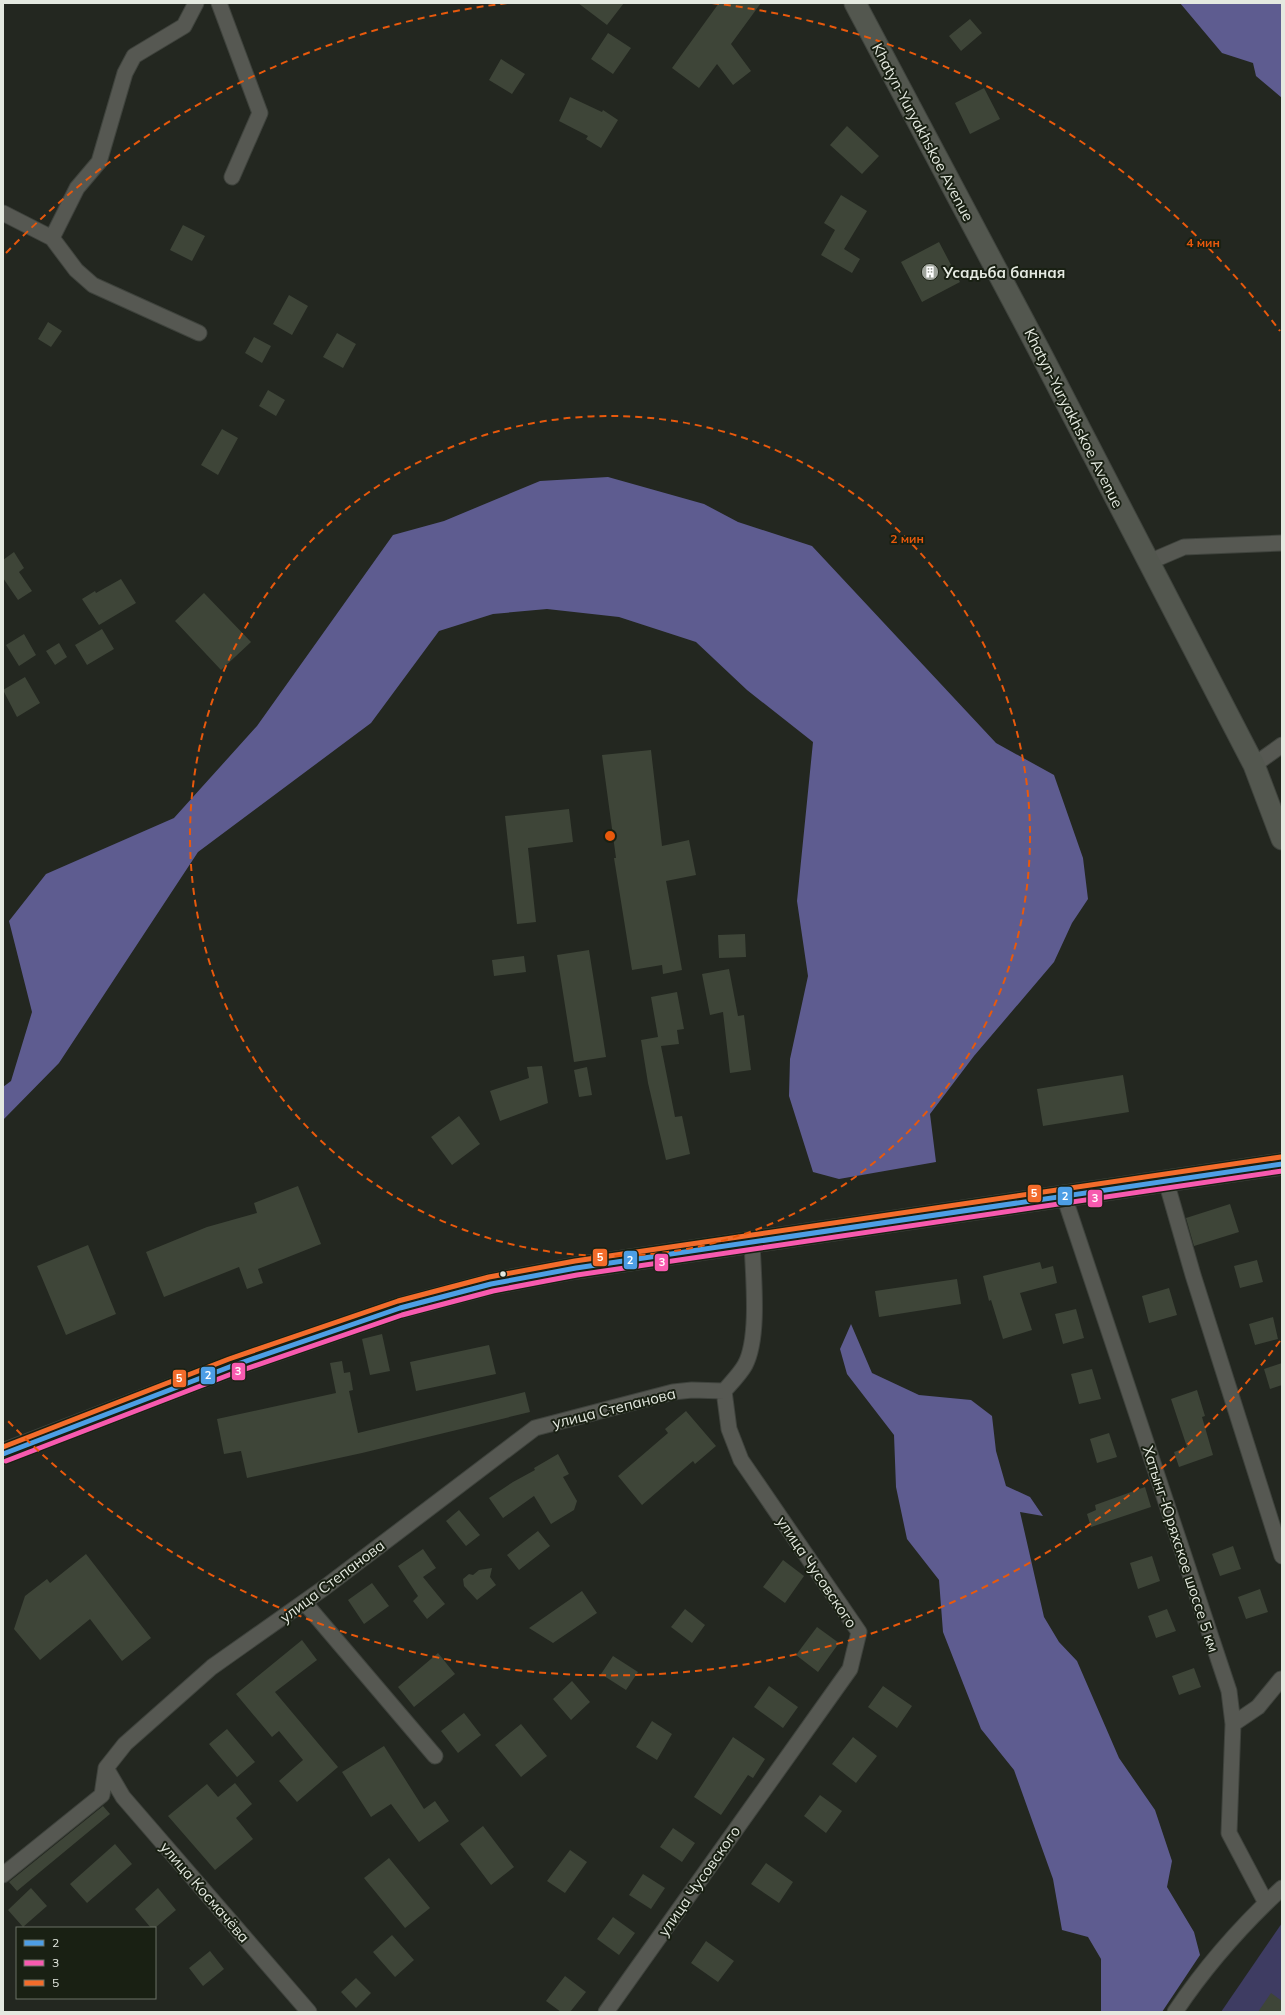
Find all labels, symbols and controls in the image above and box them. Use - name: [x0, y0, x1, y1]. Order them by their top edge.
- street label: Khatyn-Yuryakhskoe Avenue: [868, 40, 978, 224]
- text: 4 мин: [1186, 235, 1220, 250]
- building icon: Усадьба банная: [920, 262, 940, 282]
- place label: Усадьба банная: [942, 263, 1065, 282]
- street label: Khatyn-Yuryakhskoe Avenue: [1020, 325, 1128, 511]
- text: 2 мин: [890, 531, 924, 546]
- centre of rings: [603, 829, 617, 843]
- line badge: 5: [1027, 1184, 1042, 1203]
- text: 5: [1031, 1186, 1038, 1200]
- line badge: 2: [1057, 1186, 1073, 1206]
- text: 2: [1062, 1189, 1069, 1203]
- line badge: 3: [1087, 1189, 1103, 1208]
- text: 3: [1092, 1191, 1099, 1205]
- line badge: 5: [592, 1248, 608, 1267]
- text: 5: [597, 1250, 604, 1264]
- line badge: 2: [623, 1250, 638, 1270]
- text: 2: [627, 1253, 634, 1267]
- line badge: 3: [654, 1253, 669, 1272]
- text: 3: [659, 1255, 666, 1269]
- unlabelled marker: [498, 1269, 508, 1279]
- line badge: 3: [231, 1362, 246, 1381]
- text: 3: [235, 1364, 242, 1378]
- line badge: 2: [200, 1366, 216, 1385]
- text: 2: [205, 1368, 212, 1382]
- line badge: 5: [172, 1369, 187, 1388]
- text: 5: [176, 1371, 183, 1385]
- street label: улица Степанова: [550, 1384, 678, 1432]
- street label: Хатынг-Юряхское шоссе 5 км: [1139, 1443, 1223, 1655]
- street label: улица Чусовского: [773, 1513, 861, 1631]
- street label: улица Степанова: [276, 1535, 388, 1627]
- street label: улица Чусовского: [654, 1822, 744, 1940]
- street label: улица Космачёва: [156, 1838, 254, 1946]
- legend: [16, 1927, 156, 1999]
- text: 2: [52, 1935, 59, 1950]
- text: 3: [52, 1955, 59, 1970]
- text: 5: [52, 1975, 59, 1990]

